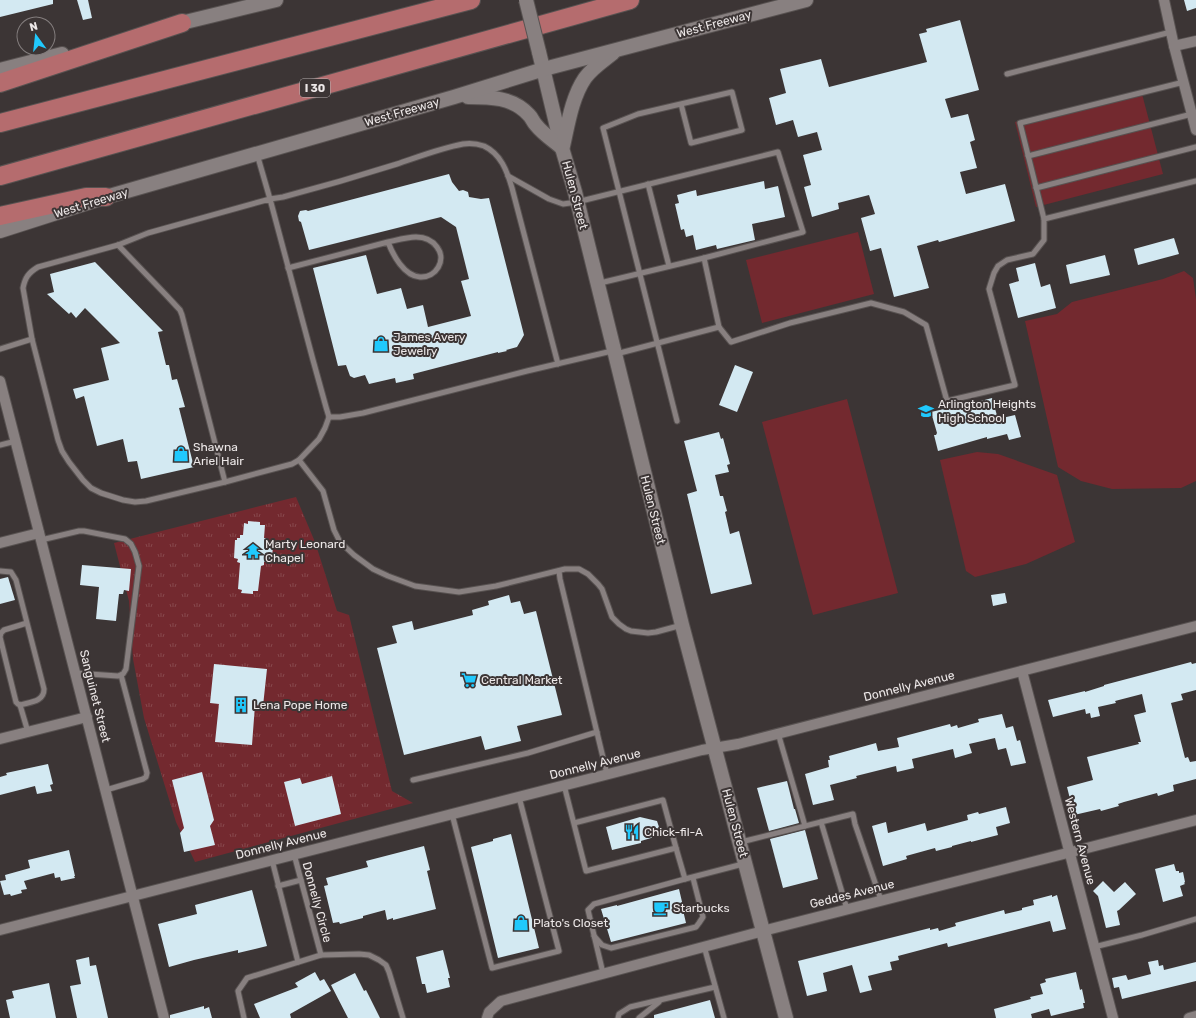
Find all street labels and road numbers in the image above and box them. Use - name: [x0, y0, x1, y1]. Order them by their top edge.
- street label: West Freeway: [675, 7, 753, 41]
- road number: I 30: [300, 79, 330, 97]
- street label: West Freeway: [363, 95, 441, 129]
- street label: Hulen Street: [559, 159, 591, 231]
- street label: West Freeway: [52, 185, 130, 221]
- street label: Hulen Street: [638, 474, 668, 546]
- street label: Sanguinet Street: [77, 648, 113, 744]
- street label: Donnelly Avenue: [862, 668, 956, 704]
- street label: Donnelly Avenue: [548, 746, 642, 782]
- street label: Hulen Street: [719, 787, 751, 859]
- street label: Western Avenue: [1062, 796, 1098, 887]
- street label: Donnelly Avenue: [234, 826, 328, 862]
- street label: Donnelly Circle: [299, 860, 335, 944]
- street label: Geddes Avenue: [808, 877, 896, 911]

